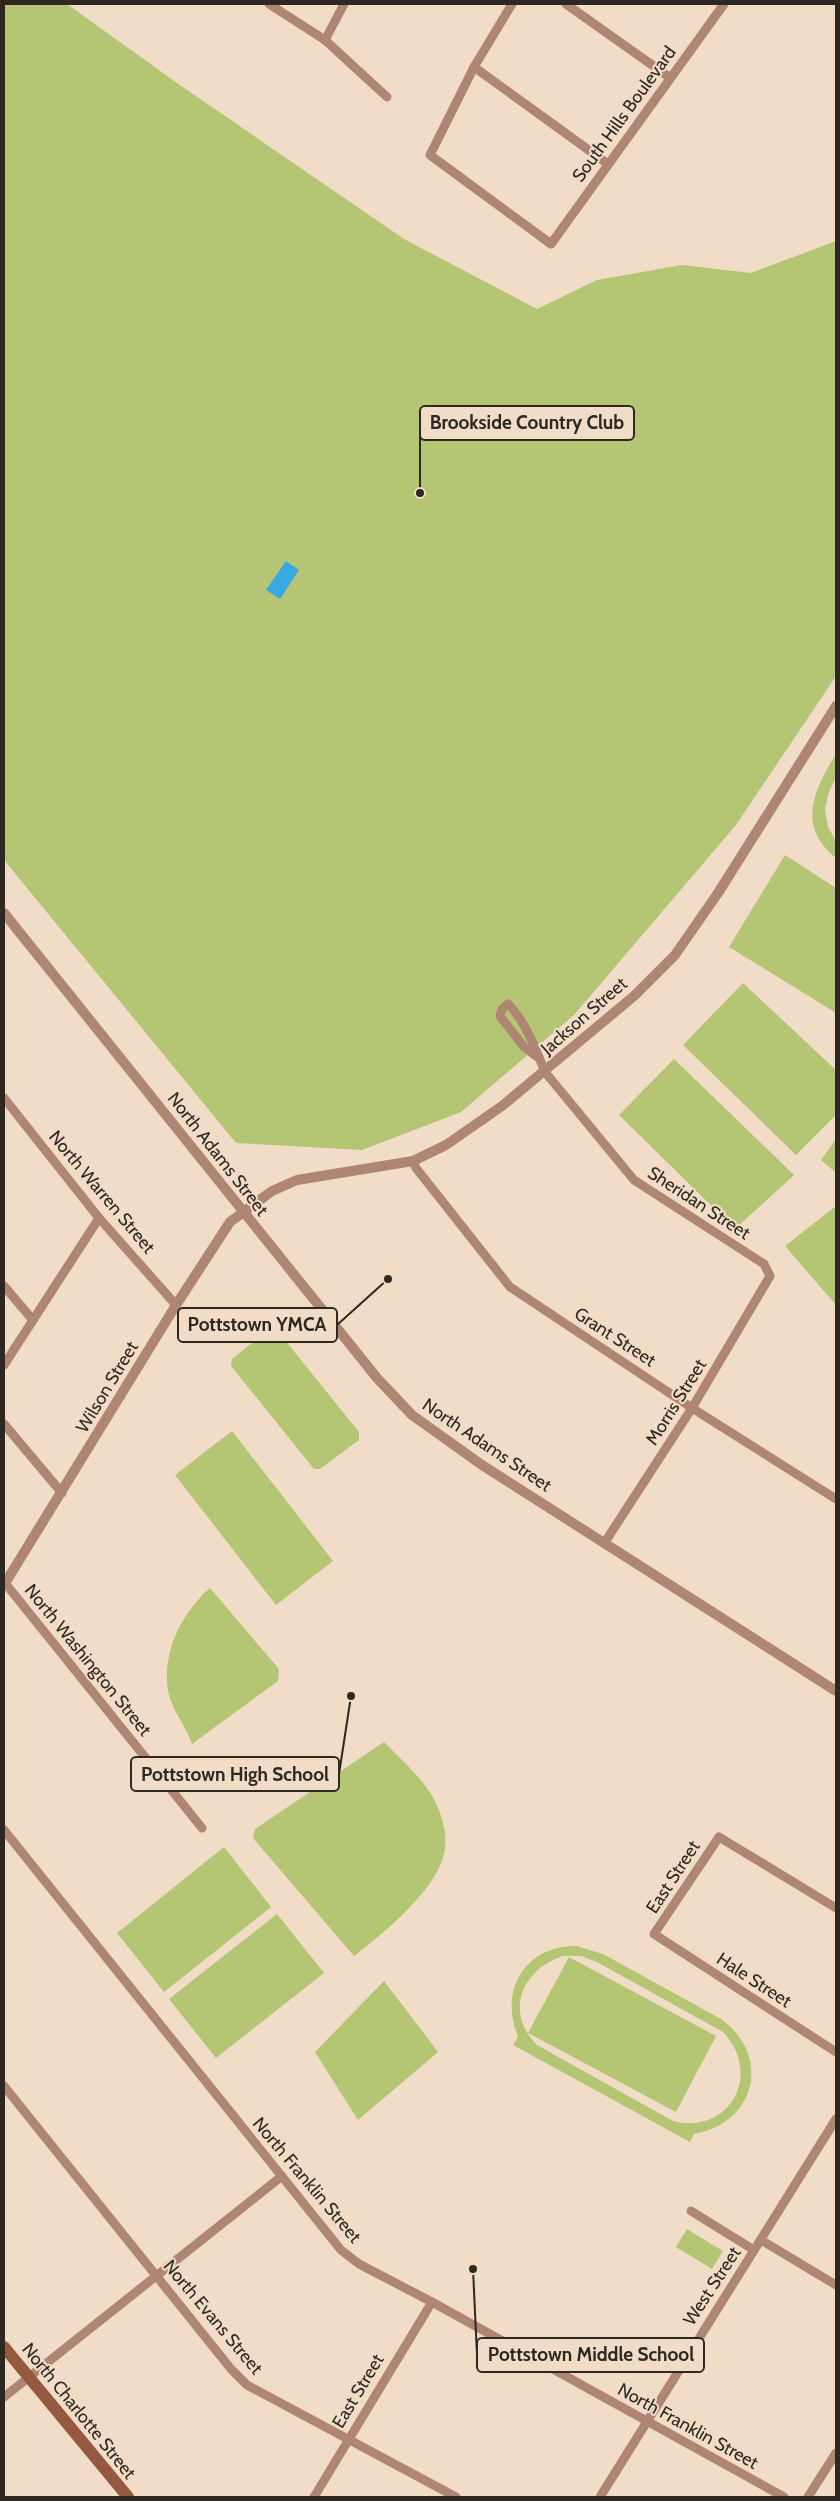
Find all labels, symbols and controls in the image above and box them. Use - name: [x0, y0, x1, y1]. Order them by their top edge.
- street label: South Hills Boulevard: [567, 42, 681, 186]
- callout: Brookside Country Club: [420, 406, 634, 440]
- text: Brookside Country Club: [430, 411, 624, 434]
- street label: Jackson Street: [536, 973, 632, 1060]
- street label: North Adams Street: [163, 1088, 273, 1220]
- street label: North Warren Street: [44, 1126, 160, 1258]
- street label: Sheridan Street: [644, 1162, 754, 1244]
- street label: Grant Street: [570, 1303, 660, 1371]
- callout: Pottstown YMCA: [178, 1308, 337, 1342]
- text: Pottstown YMCA: [188, 1313, 327, 1336]
- street label: Wilson Street: [71, 1337, 143, 1437]
- street label: Morris Street: [641, 1355, 711, 1449]
- street label: North Adams Street: [418, 1394, 556, 1496]
- street label: North Washington Street: [20, 1580, 156, 1740]
- callout: Pottstown High School: [131, 1757, 339, 1791]
- text: Pottstown High School: [141, 1763, 329, 1786]
- street label: East Street: [641, 1836, 705, 1918]
- street label: Hale Street: [712, 1948, 796, 2012]
- street label: North Franklin Street: [248, 2113, 366, 2247]
- street label: West Street: [678, 2243, 746, 2329]
- street label: North Evans Street: [159, 2255, 267, 2379]
- callout: Pottstown Middle School: [477, 2338, 704, 2372]
- street label: North Charlotte Street: [17, 2339, 141, 2483]
- text: Pottstown Middle School: [488, 2343, 694, 2366]
- street label: East Street: [327, 2350, 389, 2432]
- street label: North Franklin Street: [614, 2378, 762, 2474]

